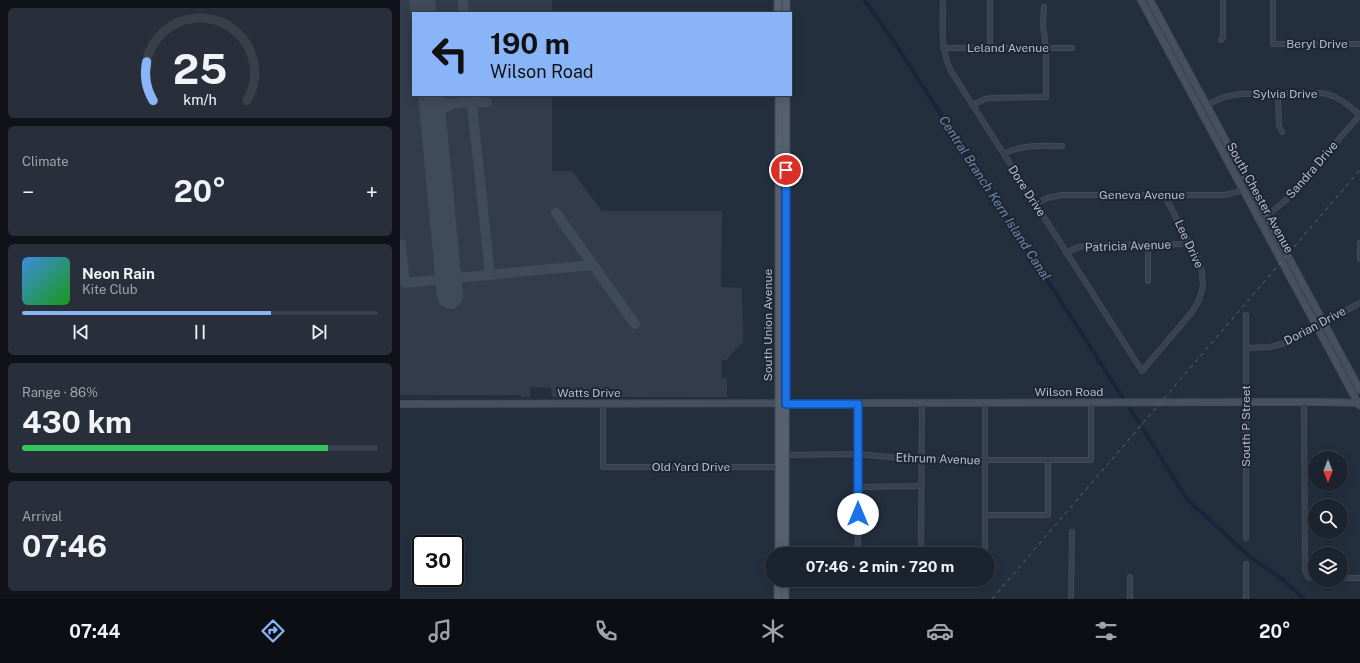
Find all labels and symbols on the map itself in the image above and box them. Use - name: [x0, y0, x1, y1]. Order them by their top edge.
- street label: Beryl Drive: [1286, 37, 1348, 51]
- street label: Leland Avenue: [967, 41, 1049, 55]
- street label: Sylvia Drive: [1252, 87, 1318, 101]
- water label: Central Branch Kern Island Canal: [936, 113, 1054, 283]
- street label: Sandra Drive: [1283, 138, 1341, 202]
- street label: South Chester Avenue: [1224, 140, 1296, 256]
- pin: [769, 153, 803, 187]
- street label: Dore Drive: [1005, 163, 1049, 219]
- street label: Geneva Avenue: [1099, 188, 1185, 202]
- street label: Lee Drive: [1172, 218, 1206, 271]
- street label: Patricia Avenue: [1085, 237, 1172, 255]
- street label: South Union Avenue: [761, 269, 775, 381]
- street label: Dorian Drive: [1282, 304, 1348, 348]
- street label: Wilson Road: [1034, 385, 1104, 399]
- street label: South P Street: [1239, 385, 1253, 467]
- street label: Watts Drive: [557, 386, 621, 400]
- street label: Ethrum Avenue: [895, 451, 981, 467]
- north arrow: [1308, 451, 1348, 491]
- street label: Old Yard Drive: [652, 460, 731, 474]
- position arrow: [837, 493, 879, 535]
- speed limit sign: 30: [412, 535, 464, 587]

